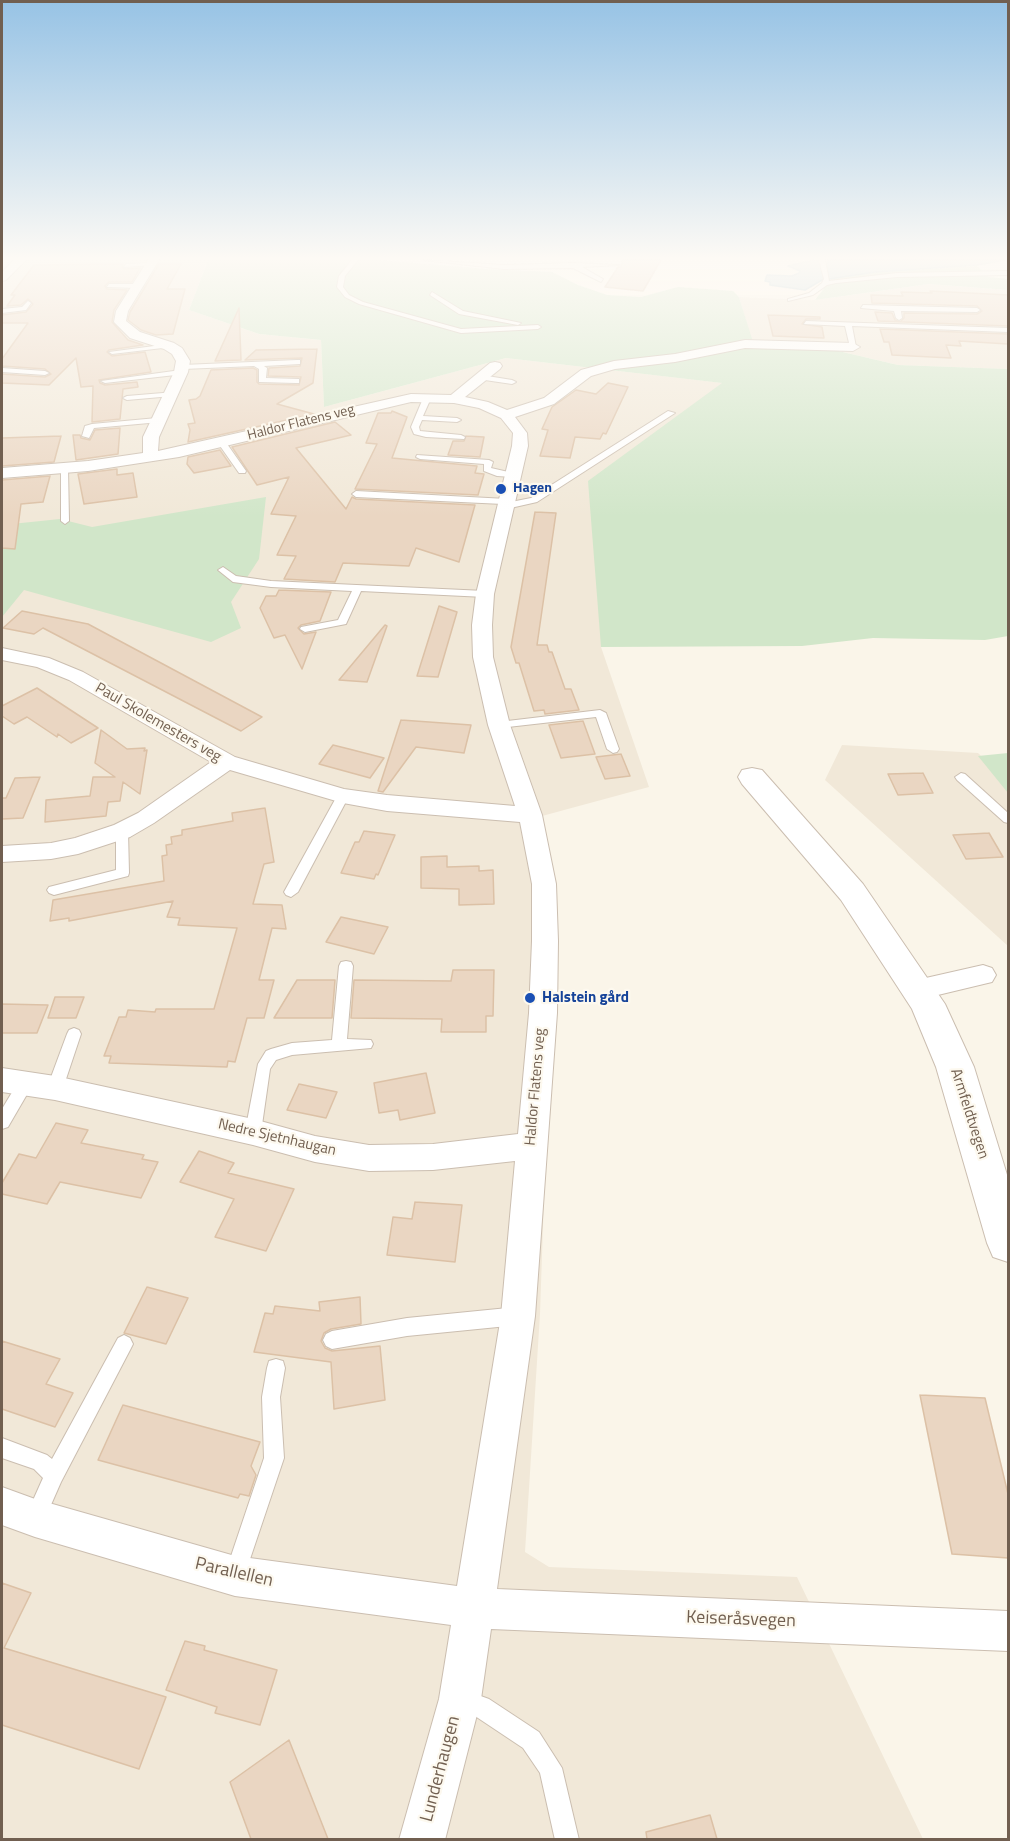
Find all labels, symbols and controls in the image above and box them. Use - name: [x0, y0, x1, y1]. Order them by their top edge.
- street label: Haldor Flatens veg: [246, 402, 356, 444]
- place label: Hagen: [513, 481, 552, 497]
- marker: Hagen: [494, 482, 508, 496]
- street label: Paul Skolemesters veg: [92, 679, 224, 767]
- place label: Halstein gård: [542, 989, 629, 1007]
- marker: Halstein gård: [523, 991, 537, 1005]
- street label: Haldor Flatens veg: [522, 1028, 550, 1146]
- street label: Armfeldtvegen: [946, 1067, 992, 1161]
- street label: Nedre Sjetnhaugan: [216, 1116, 338, 1160]
- street label: Parallellen: [193, 1554, 275, 1592]
- street label: Keiseråsvegen: [686, 1607, 796, 1633]
- street label: Lunderhaugen: [416, 1714, 466, 1824]

